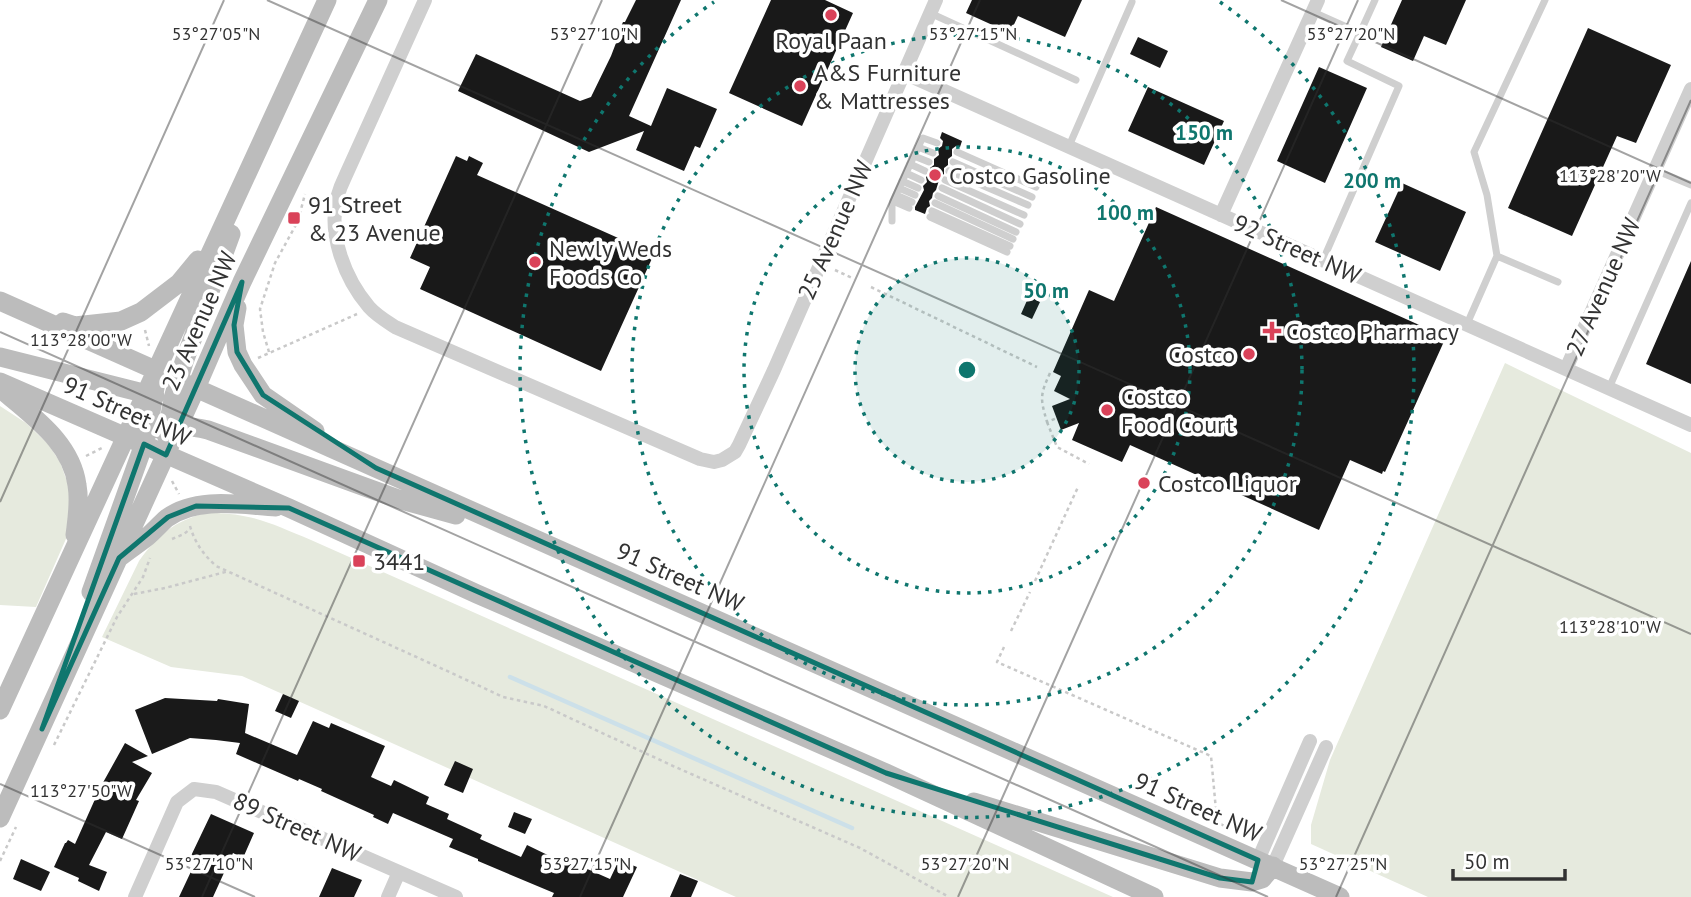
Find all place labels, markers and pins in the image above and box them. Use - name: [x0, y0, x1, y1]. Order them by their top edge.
- marker: Royal Paan: [823, 7, 839, 23]
- place label: Royal Paan: [775, 25, 887, 56]
- place label: A&S Furniture & Mattresses: [814, 57, 961, 116]
- marker: A&S Furniture & Mattresses: [792, 78, 808, 94]
- place label: Costco Gasoline: [949, 160, 1111, 191]
- marker: Costco Gasoline: [927, 167, 943, 183]
- place label: 91 Street & 23 Avenue: [308, 189, 441, 248]
- marker: 91 Street & 23 Avenue: [286, 210, 302, 226]
- place label: Newly Weds Foods Co: [549, 233, 672, 292]
- marker: Newly Weds Foods Co: [527, 254, 543, 270]
- place label: Costco Pharmacy: [1286, 316, 1459, 347]
- marker: Costco Pharmacy: [1264, 323, 1280, 339]
- place label: Costco: [1168, 339, 1235, 370]
- marker: Costco: [1241, 346, 1257, 362]
- centre of rings: [955, 358, 979, 382]
- place label: Costco Food Court: [1121, 381, 1234, 440]
- marker: Costco Food Court: [1099, 402, 1115, 418]
- place label: Costco Liquor: [1158, 468, 1297, 499]
- marker: Costco Liquor: [1136, 475, 1152, 491]
- place label: 3441: [373, 546, 425, 577]
- marker: 3441: [351, 553, 367, 569]

